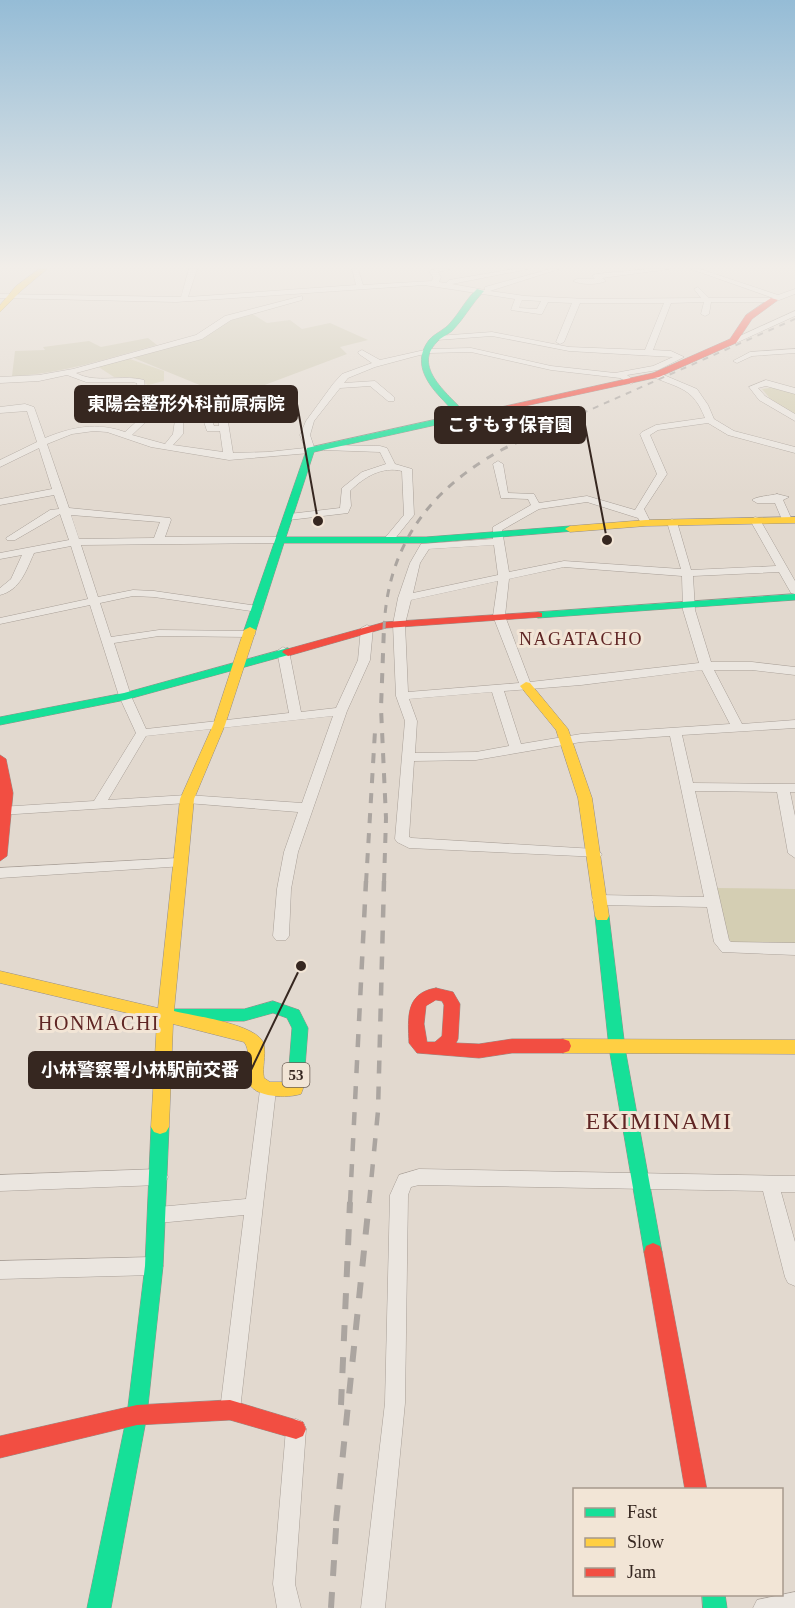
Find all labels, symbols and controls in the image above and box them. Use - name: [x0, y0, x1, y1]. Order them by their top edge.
- callout: 東陽会整形外科前原病院: [75, 386, 297, 422]
- text: 東陽会整形外科前原病院: [87, 394, 285, 414]
- callout: こすもす保育園: [435, 407, 585, 443]
- text: こすもす保育園: [447, 415, 573, 435]
- district label: NAGATACHO: [519, 629, 643, 649]
- district label: HONMACHI: [38, 1012, 160, 1034]
- callout: 小林警察署小林駅前交番: [29, 1052, 251, 1088]
- text: 小林警察署小林駅前交番: [41, 1060, 239, 1080]
- road number: 53: [282, 1063, 310, 1087]
- district label: EKIMINAMI: [586, 1108, 732, 1134]
- legend: [573, 1488, 783, 1596]
- text: Fast: [627, 1502, 657, 1522]
- text: Slow: [627, 1532, 664, 1552]
- text: Jam: [627, 1562, 656, 1582]

